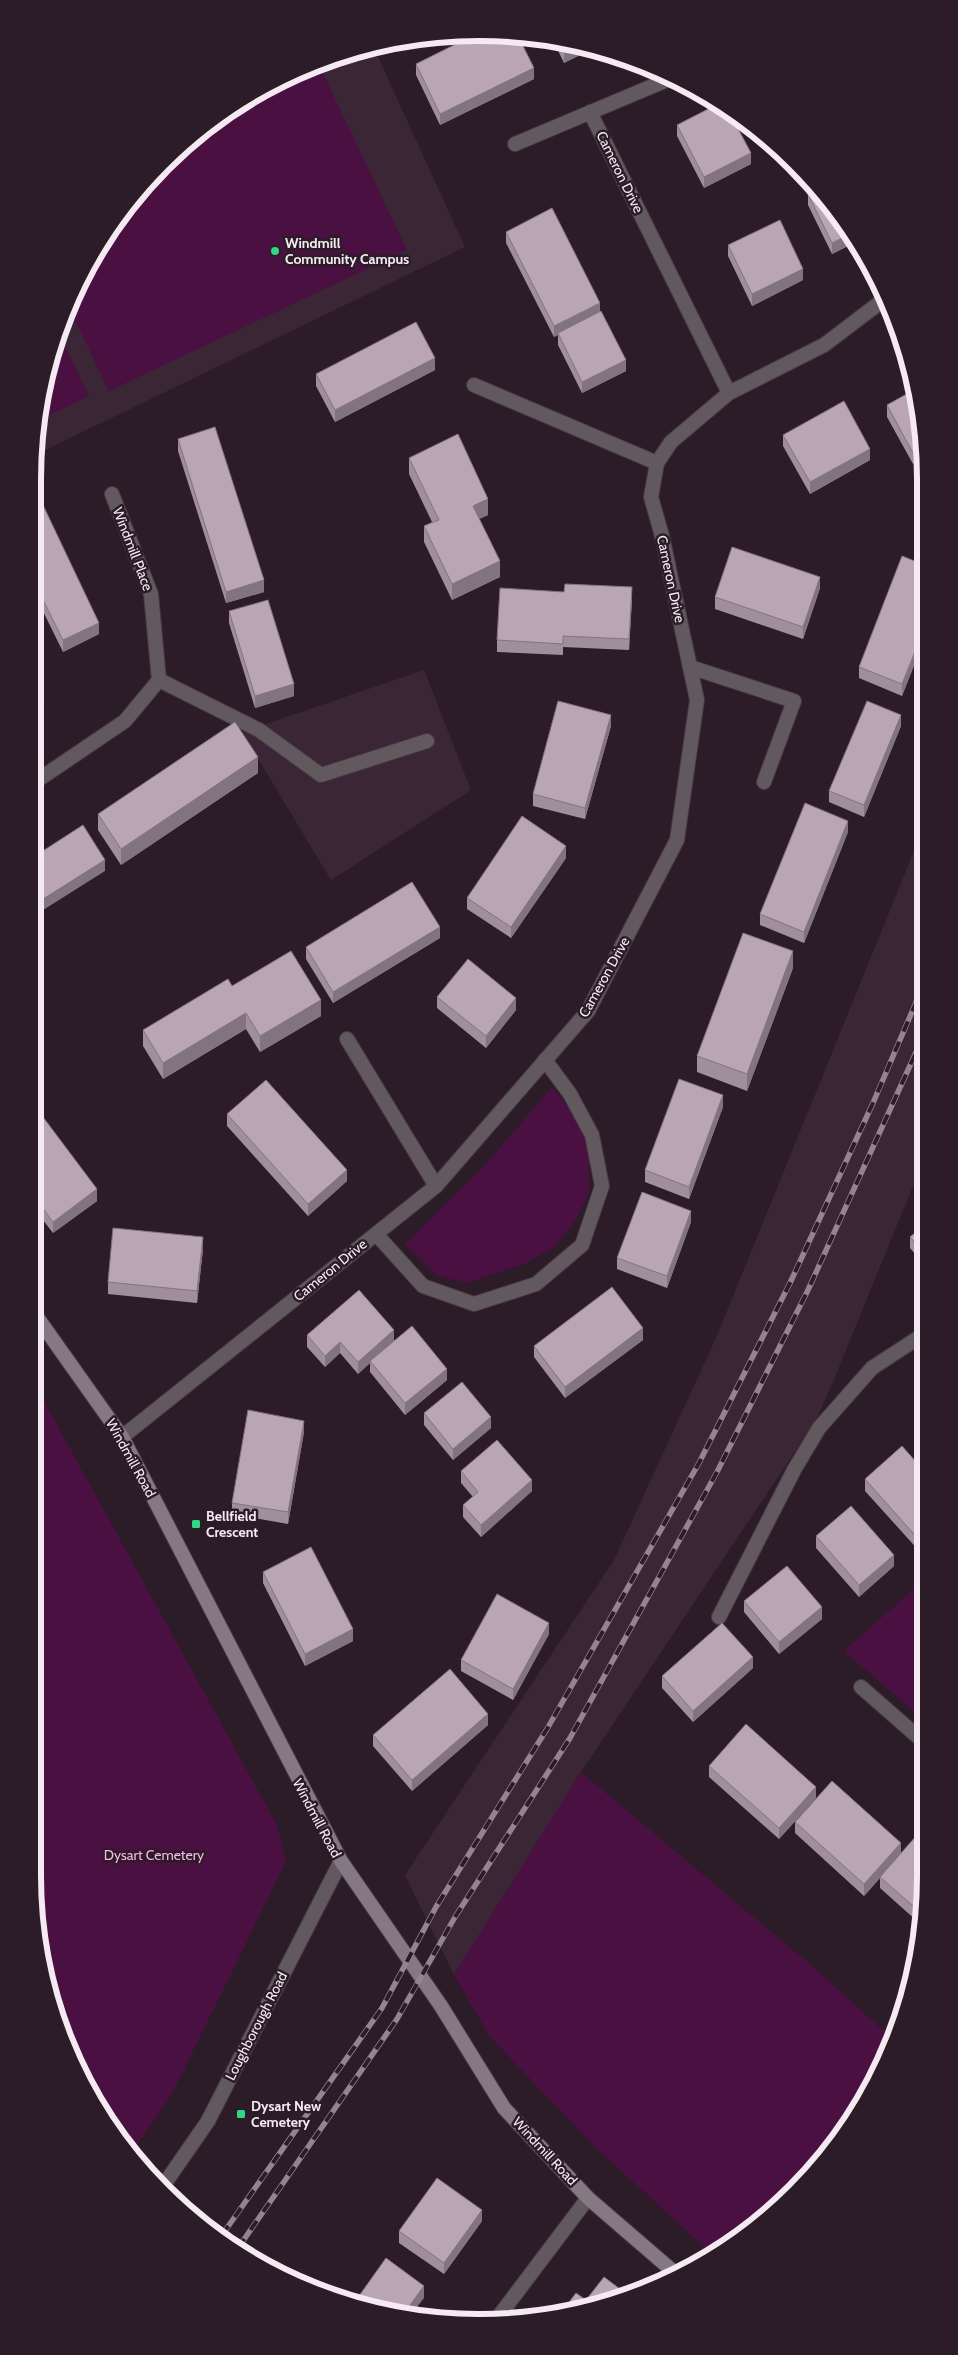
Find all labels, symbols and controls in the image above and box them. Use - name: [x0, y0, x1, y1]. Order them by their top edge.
- street label: Cameron Drive: [592, 128, 648, 216]
- place label: Windmill Community Campus: [285, 234, 409, 268]
- marker: Windmill Community Campus: [269, 245, 281, 257]
- street label: Windmill Place: [109, 505, 157, 593]
- street label: Cameron Drive: [653, 534, 689, 624]
- street label: Cameron Drive: [575, 934, 633, 1020]
- street label: Cameron Drive: [290, 1235, 370, 1305]
- street label: Windmill Road: [102, 1416, 160, 1500]
- place label: Bellfield Crescent: [206, 1507, 258, 1541]
- marker: Bellfield Crescent: [190, 1518, 202, 1530]
- street label: Windmill Road: [289, 1775, 345, 1861]
- park label: Dysart Cemetery: [104, 1846, 204, 1864]
- street label: Loughborough Road: [221, 1969, 291, 2083]
- place label: Dysart New Cemetery: [251, 2097, 322, 2131]
- marker: Dysart New Cemetery: [235, 2108, 247, 2120]
- street label: Windmill Road: [509, 2113, 581, 2189]

